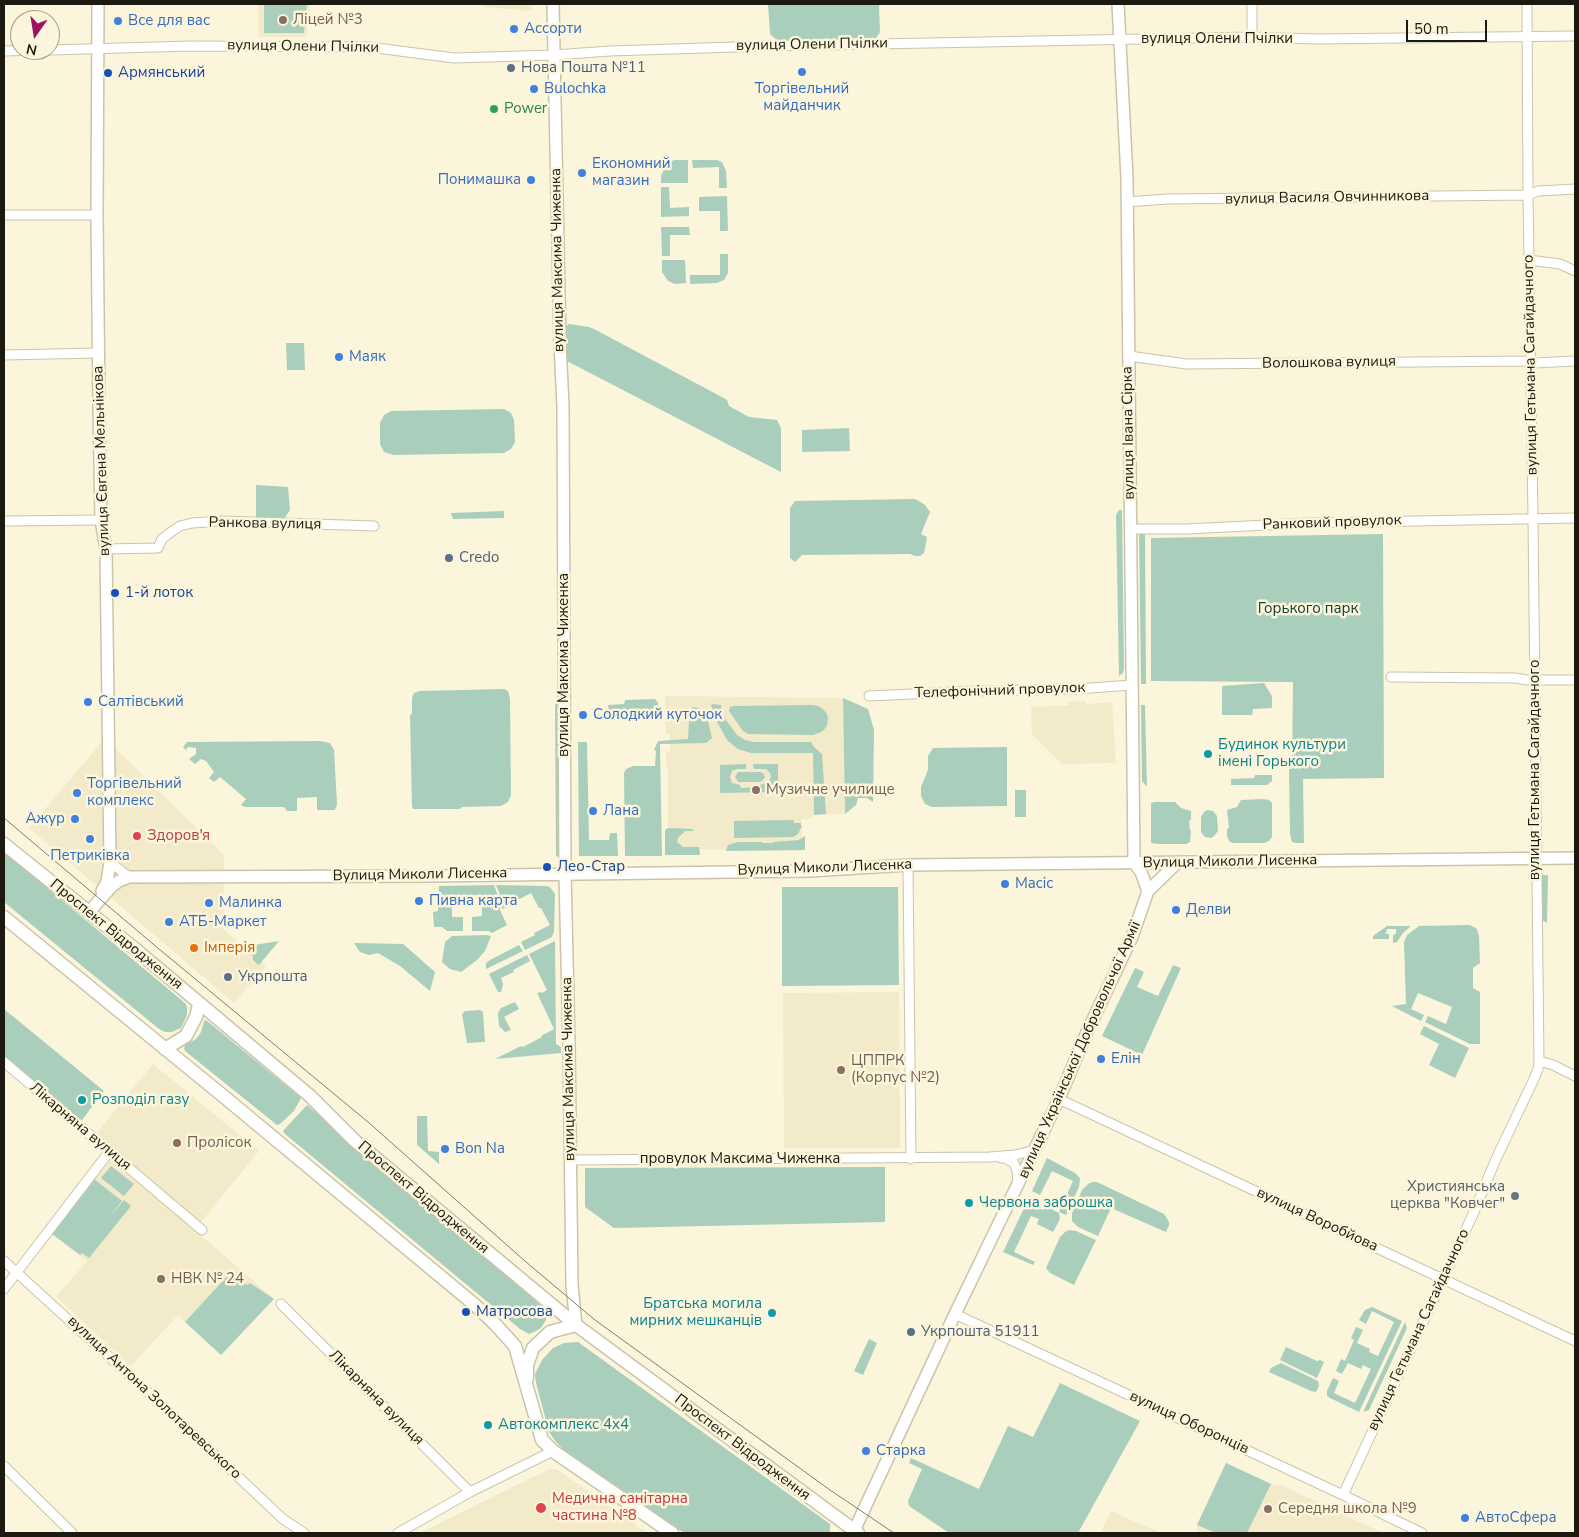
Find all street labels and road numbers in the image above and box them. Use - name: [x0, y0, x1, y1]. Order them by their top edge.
- street label: вулиця Олени Пчілки: [1141, 30, 1293, 48]
- street label: вулиця Олени Пчілки: [736, 35, 888, 55]
- street label: вулиця Олени Пчілки: [227, 37, 379, 57]
- street label: вулиця Максима Чиженка: [547, 168, 569, 352]
- street label: вулиця Василя Овчинникова: [1225, 187, 1429, 209]
- street label: вулиця Гетьмана Сагайдачного: [1520, 254, 1542, 476]
- street label: Волошкова вулиця: [1262, 353, 1396, 373]
- street label: вулиця Євгена Мельнікова: [90, 366, 114, 556]
- street label: вулиця Івана Сірка: [1119, 366, 1139, 500]
- street label: Ранковий провулок: [1262, 512, 1402, 534]
- street label: Ранкова вулиця: [208, 514, 322, 534]
- street label: вулиця Максима Чиженка: [555, 573, 573, 757]
- street label: вулиця Гетьмана Сагайдачного: [1526, 660, 1544, 880]
- street label: Телефонічний провулок: [914, 679, 1086, 703]
- street label: Вулиця Миколи Лисенка: [1142, 851, 1318, 873]
- street label: Вулиця Миколи Лисенка: [737, 856, 913, 880]
- street label: Вулиця Миколи Лисенка: [332, 864, 508, 886]
- street label: Проспект Відродження: [46, 876, 186, 994]
- street label: вулиця Української Добровольчої Армії: [1015, 919, 1145, 1181]
- street label: вулиця Максима Чиженка: [558, 977, 580, 1161]
- street label: Лікарняна вулиця: [25, 1079, 135, 1175]
- street label: Проспект Відродження: [354, 1138, 492, 1258]
- street label: провулок Максима Чиженка: [640, 1150, 840, 1168]
- street label: вулиця Воробйова: [1253, 1184, 1381, 1256]
- street label: вулиця Гетьмана Сагайдачного: [1364, 1226, 1474, 1434]
- street label: вулиця Антона Золотаревського: [63, 1313, 245, 1483]
- street label: Лікарняна вулиця: [325, 1347, 427, 1449]
- street label: вулиця Оборонців: [1127, 1388, 1251, 1458]
- street label: Проспект Відродження: [670, 1391, 814, 1505]

